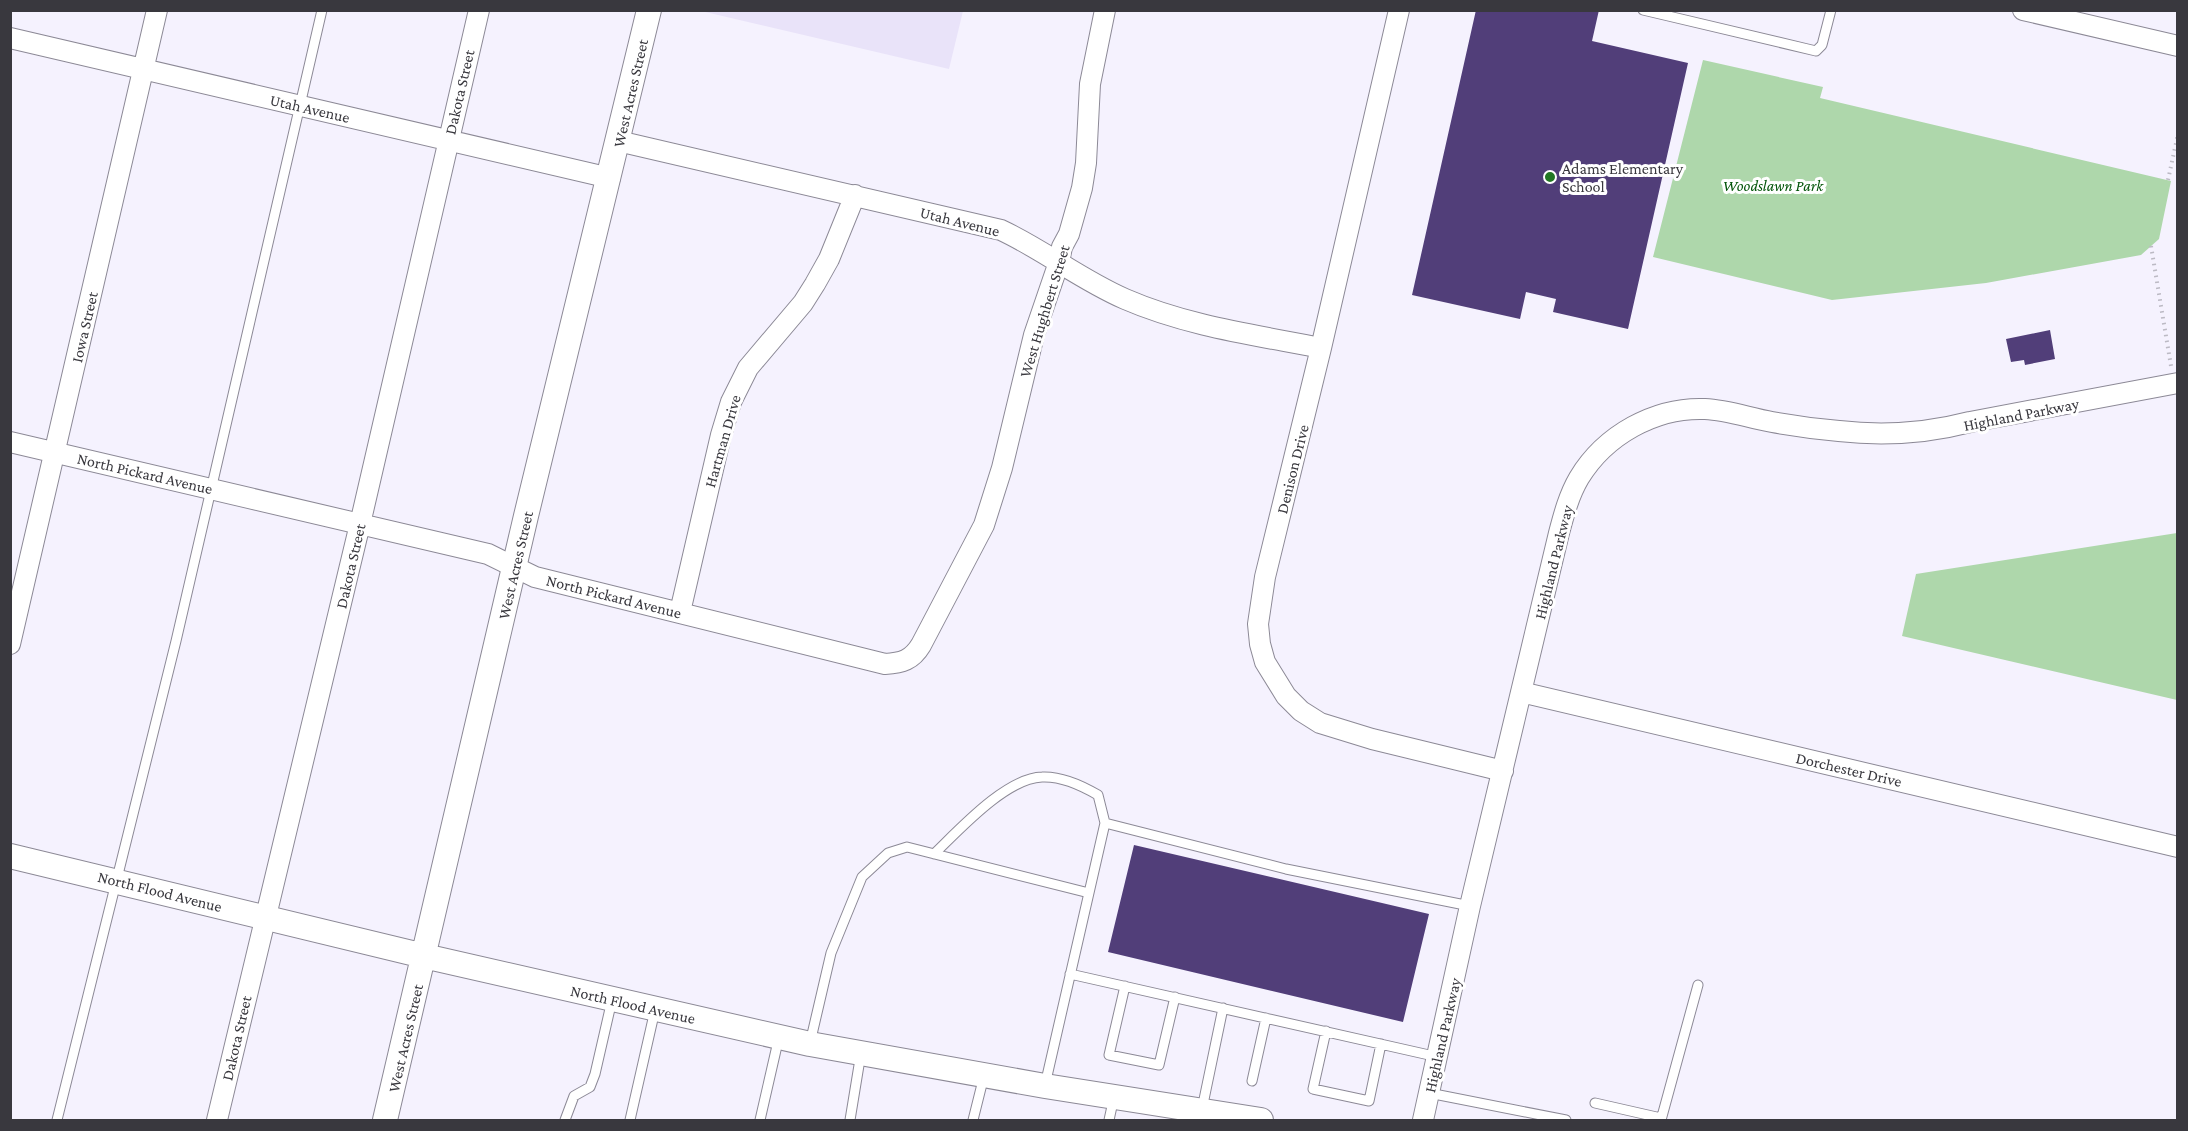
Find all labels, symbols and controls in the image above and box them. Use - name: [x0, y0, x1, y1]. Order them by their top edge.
- street label: West Acres Street: [610, 37, 651, 149]
- street label: Dakota Street: [441, 47, 478, 136]
- street label: Utah Avenue: [268, 91, 352, 126]
- place label: Adams Elementary School: [1562, 160, 1684, 195]
- marker: Adams Elementary School: [1543, 170, 1557, 184]
- park label: Woodslawn Park: [1723, 177, 1824, 194]
- street label: Utah Avenue: [918, 203, 1002, 240]
- street label: West Hughbert Street: [1016, 242, 1074, 380]
- street label: Iowa Street: [68, 289, 101, 364]
- street label: Hartman Drive: [701, 393, 744, 489]
- street label: Highland Parkway: [1962, 395, 2081, 435]
- street label: Denison Drive: [1273, 423, 1312, 515]
- street label: North Pickard Avenue: [75, 450, 214, 497]
- street label: Highland Parkway: [1531, 503, 1577, 621]
- street label: West Acres Street: [495, 509, 536, 621]
- street label: Dakota Street: [332, 521, 369, 610]
- street label: North Pickard Avenue: [545, 571, 683, 621]
- street label: Dorchester Drive: [1794, 749, 1903, 790]
- street label: North Flood Avenue: [96, 868, 224, 915]
- street label: Highland Parkway: [1421, 976, 1465, 1094]
- street label: West Acres Street: [385, 982, 426, 1094]
- street label: North Flood Avenue: [569, 982, 697, 1027]
- street label: Dakota Street: [218, 993, 255, 1082]

